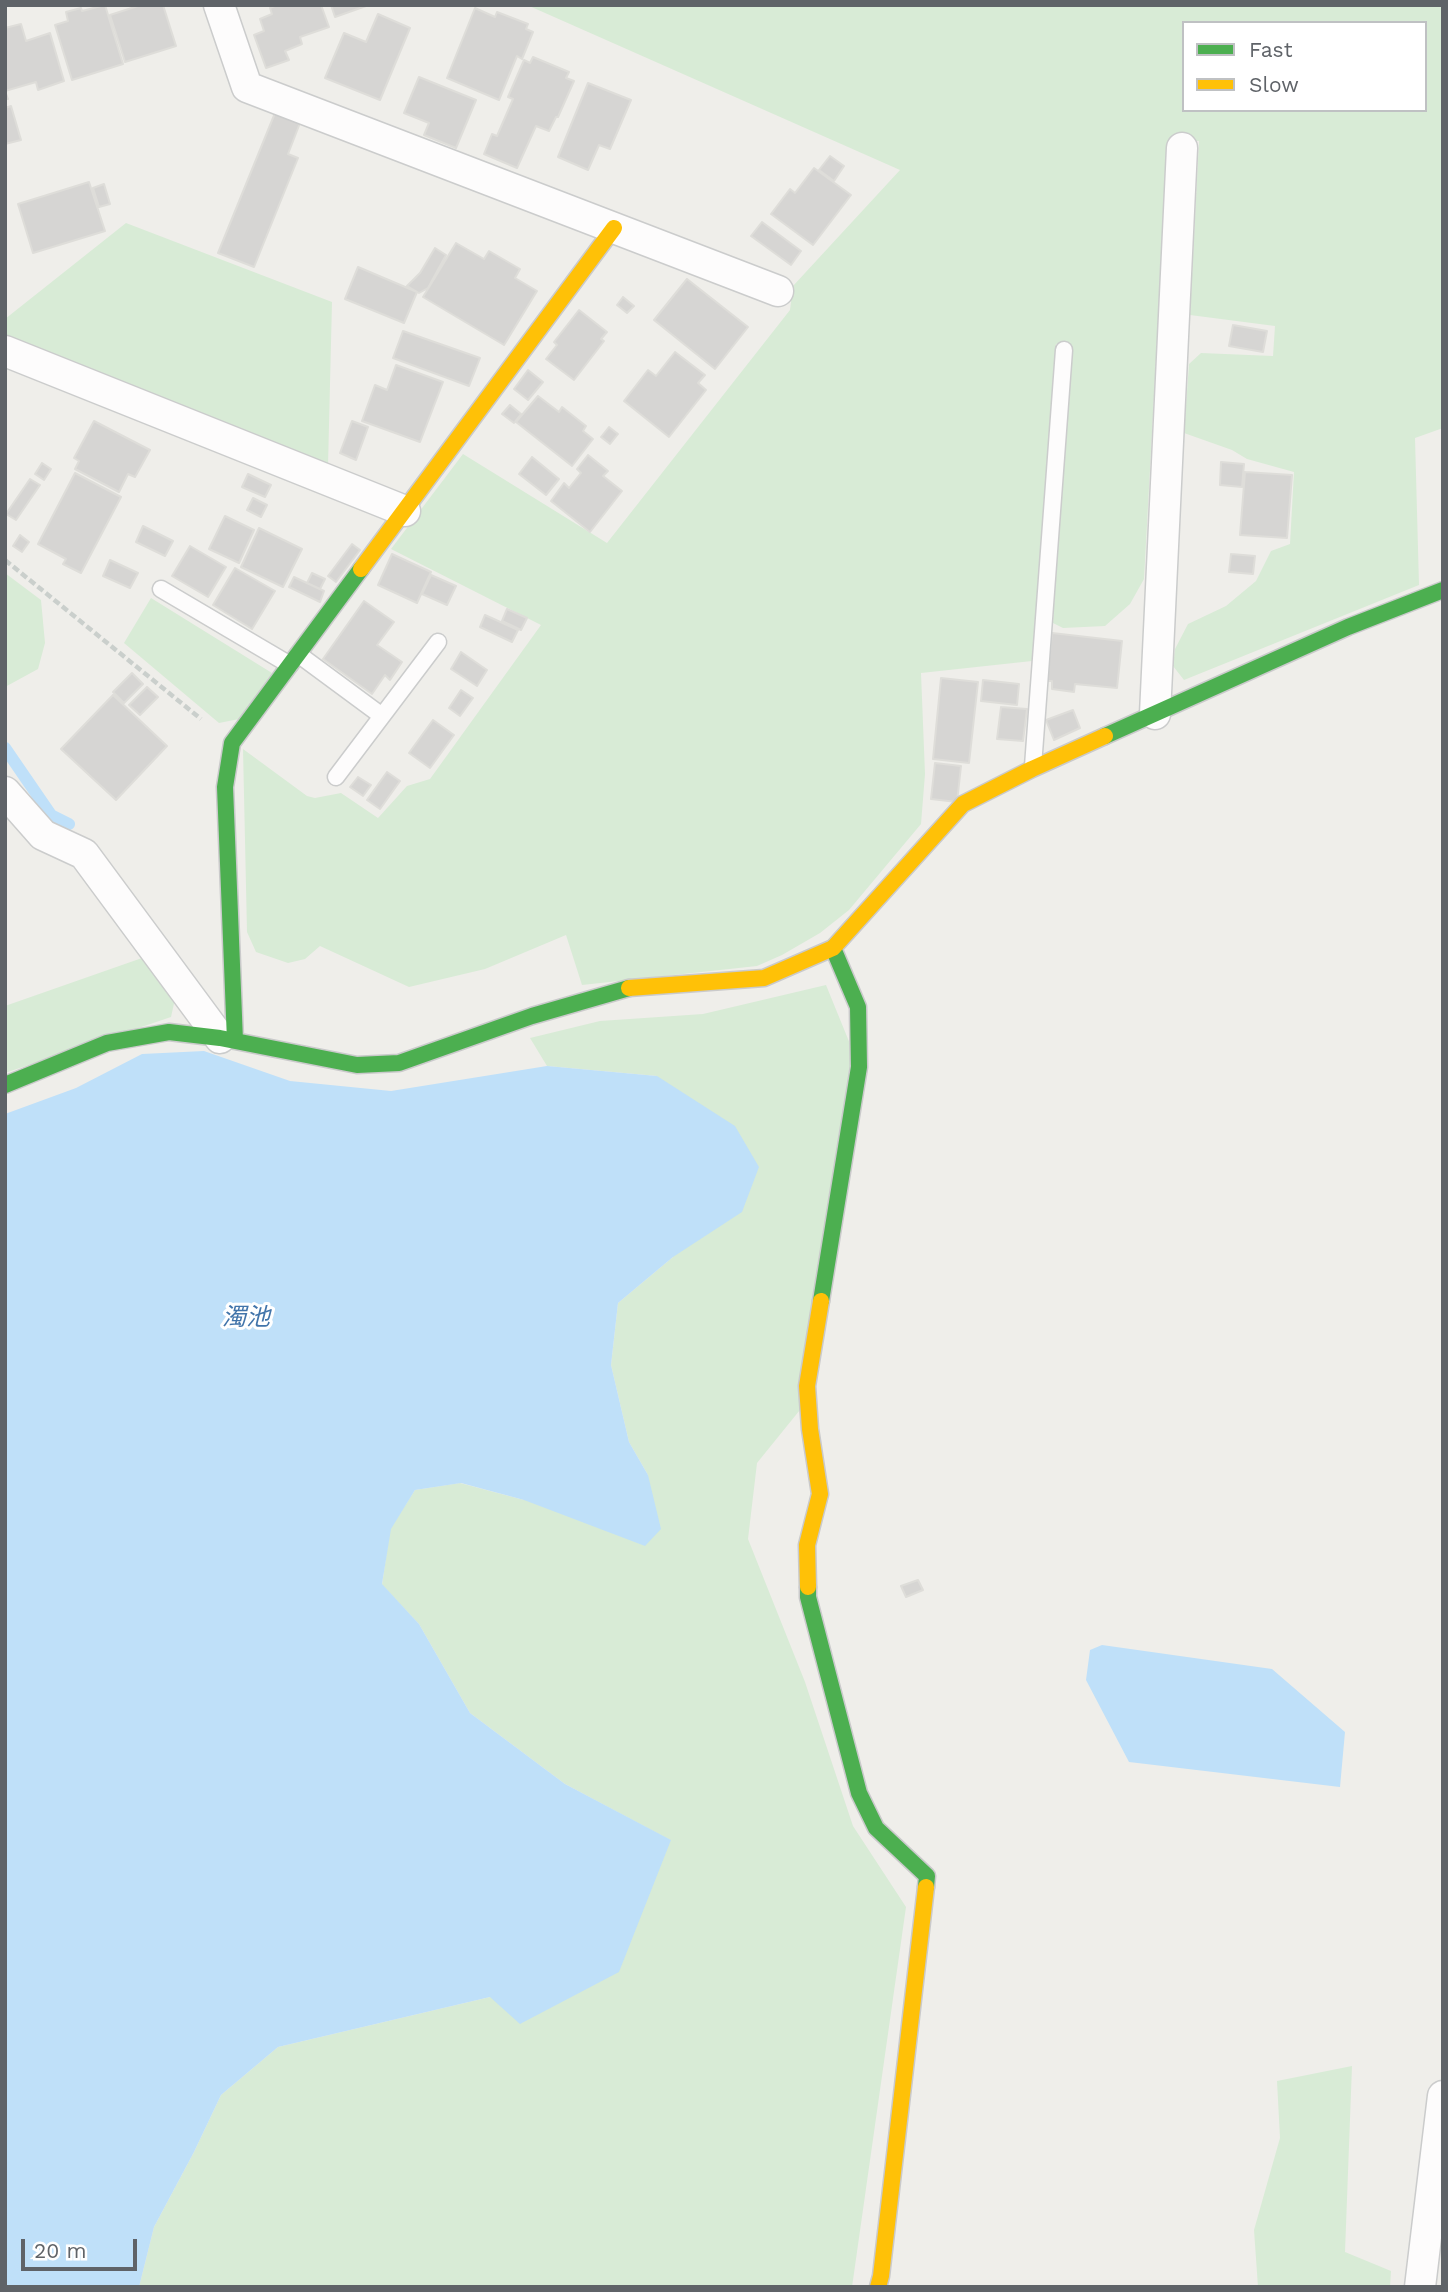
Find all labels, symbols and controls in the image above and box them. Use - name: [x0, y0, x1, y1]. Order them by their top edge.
- legend: [1182, 21, 1427, 112]
- text: Fast: [1249, 37, 1293, 62]
- text: Slow: [1249, 72, 1299, 97]
- water label: 濁池: [222, 1304, 270, 1332]
- scale bar: [24, 2226, 140, 2270]
- text: 20 m: [34, 2238, 86, 2263]

